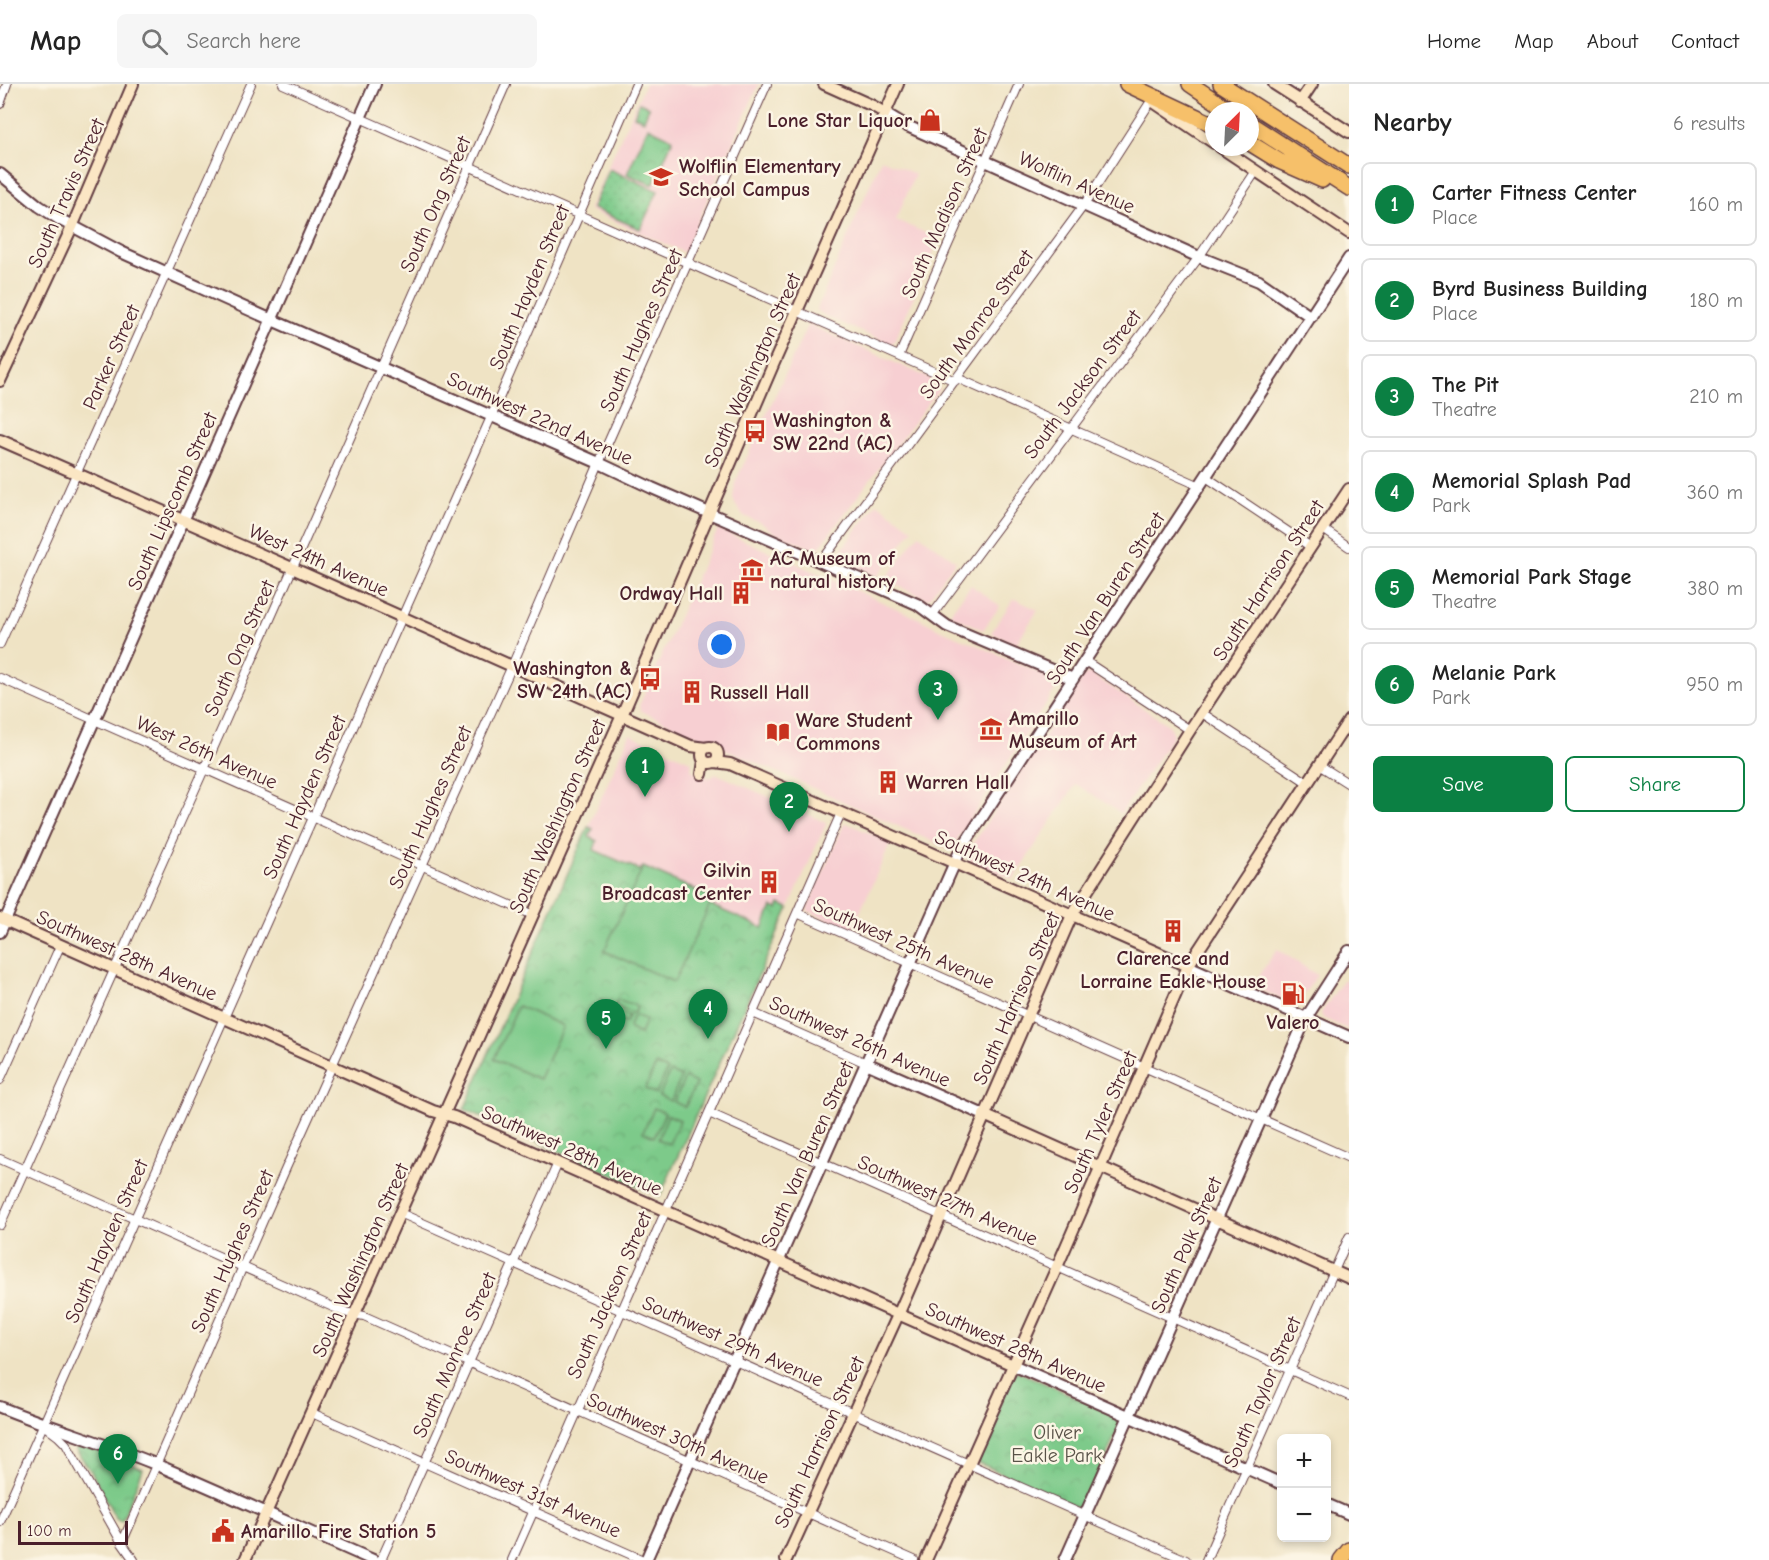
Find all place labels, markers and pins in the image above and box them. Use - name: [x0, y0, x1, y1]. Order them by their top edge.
- shop icon: Lone Star Liquor: [917, 107, 943, 133]
- place label: Lone Star Liquor: [767, 109, 912, 132]
- place label: Wolflin Elementary School Campus: [679, 155, 841, 201]
- school or university icon: Wolflin Elementary School Campus: [648, 164, 674, 190]
- place label: Washington & SW 22nd (AC): [773, 409, 893, 455]
- bus stop icon: Washington & SW 22nd (AC): [742, 418, 768, 444]
- place label: AC Museum of natural history: [770, 547, 896, 593]
- museum icon: AC Museum of natural history: [739, 557, 765, 583]
- building icon: Ordway Hall: [728, 580, 754, 606]
- place label: Ordway Hall: [620, 582, 723, 605]
- place label: Washington & SW 24th (AC): [513, 657, 632, 703]
- bus stop icon: Washington & SW 24th (AC): [637, 666, 663, 692]
- pin: 3: [918, 670, 958, 720]
- building icon: Russell Hall: [679, 679, 705, 705]
- place label: Russell Hall: [710, 681, 809, 704]
- place label: Amarillo Museum of Art: [1009, 707, 1137, 753]
- place label: Ware Student Commons: [796, 709, 912, 755]
- museum icon: Amarillo Museum of Art: [978, 716, 1004, 742]
- library icon: Ware Student Commons: [765, 719, 791, 745]
- pin: 1: [626, 748, 664, 797]
- building icon: Warren Hall: [875, 769, 901, 795]
- place label: Warren Hall: [906, 771, 1009, 794]
- pin: 2: [770, 782, 808, 832]
- place label: Gilvin Broadcast Center: [602, 859, 751, 905]
- building icon: Gilvin Broadcast Center: [756, 869, 782, 895]
- building icon: Clarence and Lorraine Eakle House: [1160, 918, 1186, 944]
- place label: Clarence and Lorraine Eakle House: [1080, 947, 1266, 993]
- fuel station icon: Valero: [1280, 981, 1306, 1007]
- pin: 4: [688, 990, 728, 1039]
- pin: 5: [586, 1000, 626, 1049]
- place label: Valero: [1267, 1011, 1319, 1034]
- pin: 6: [98, 1434, 138, 1484]
- public building icon: Amarillo Fire Station 5: [210, 1518, 236, 1544]
- place label: Amarillo Fire Station 5: [241, 1520, 436, 1543]

